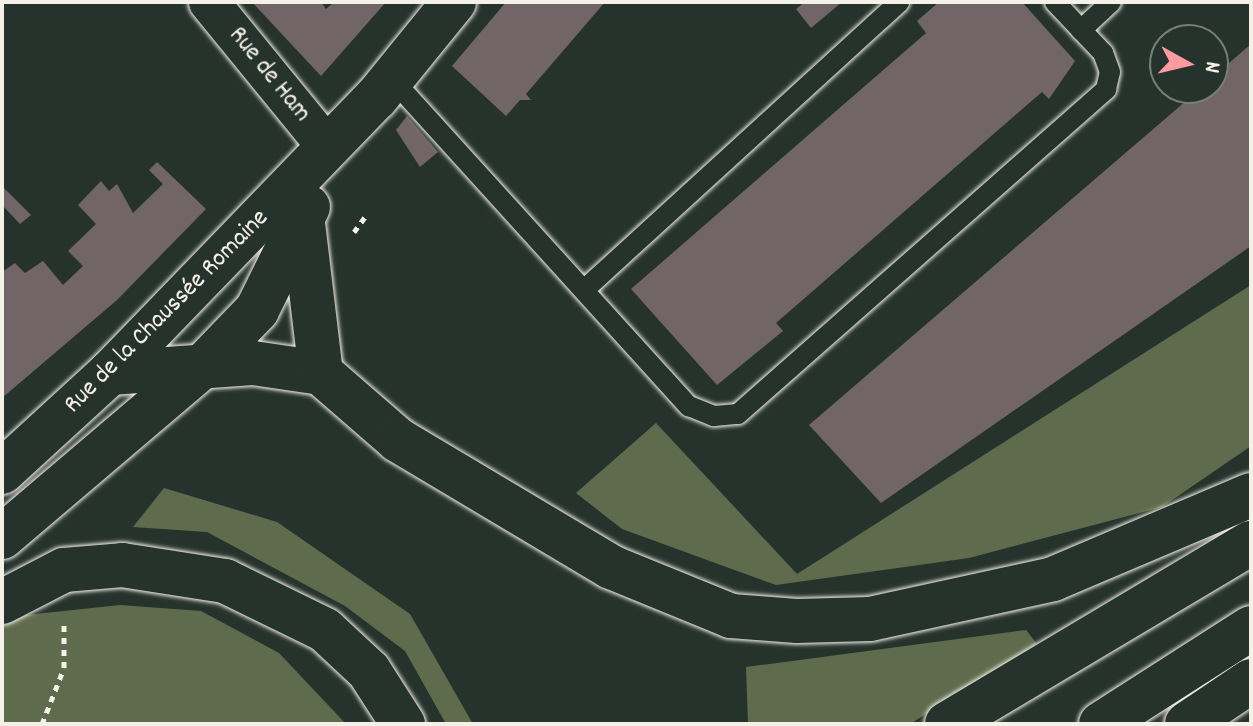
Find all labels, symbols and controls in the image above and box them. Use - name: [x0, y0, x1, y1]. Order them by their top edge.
- street label: Rue de Ham: [221, 21, 317, 129]
- north arrow: [1149, 24, 1229, 104]
- text: N: [1195, 60, 1227, 75]
- street label: Rue de la Chaussée Romaine: [58, 203, 276, 421]

